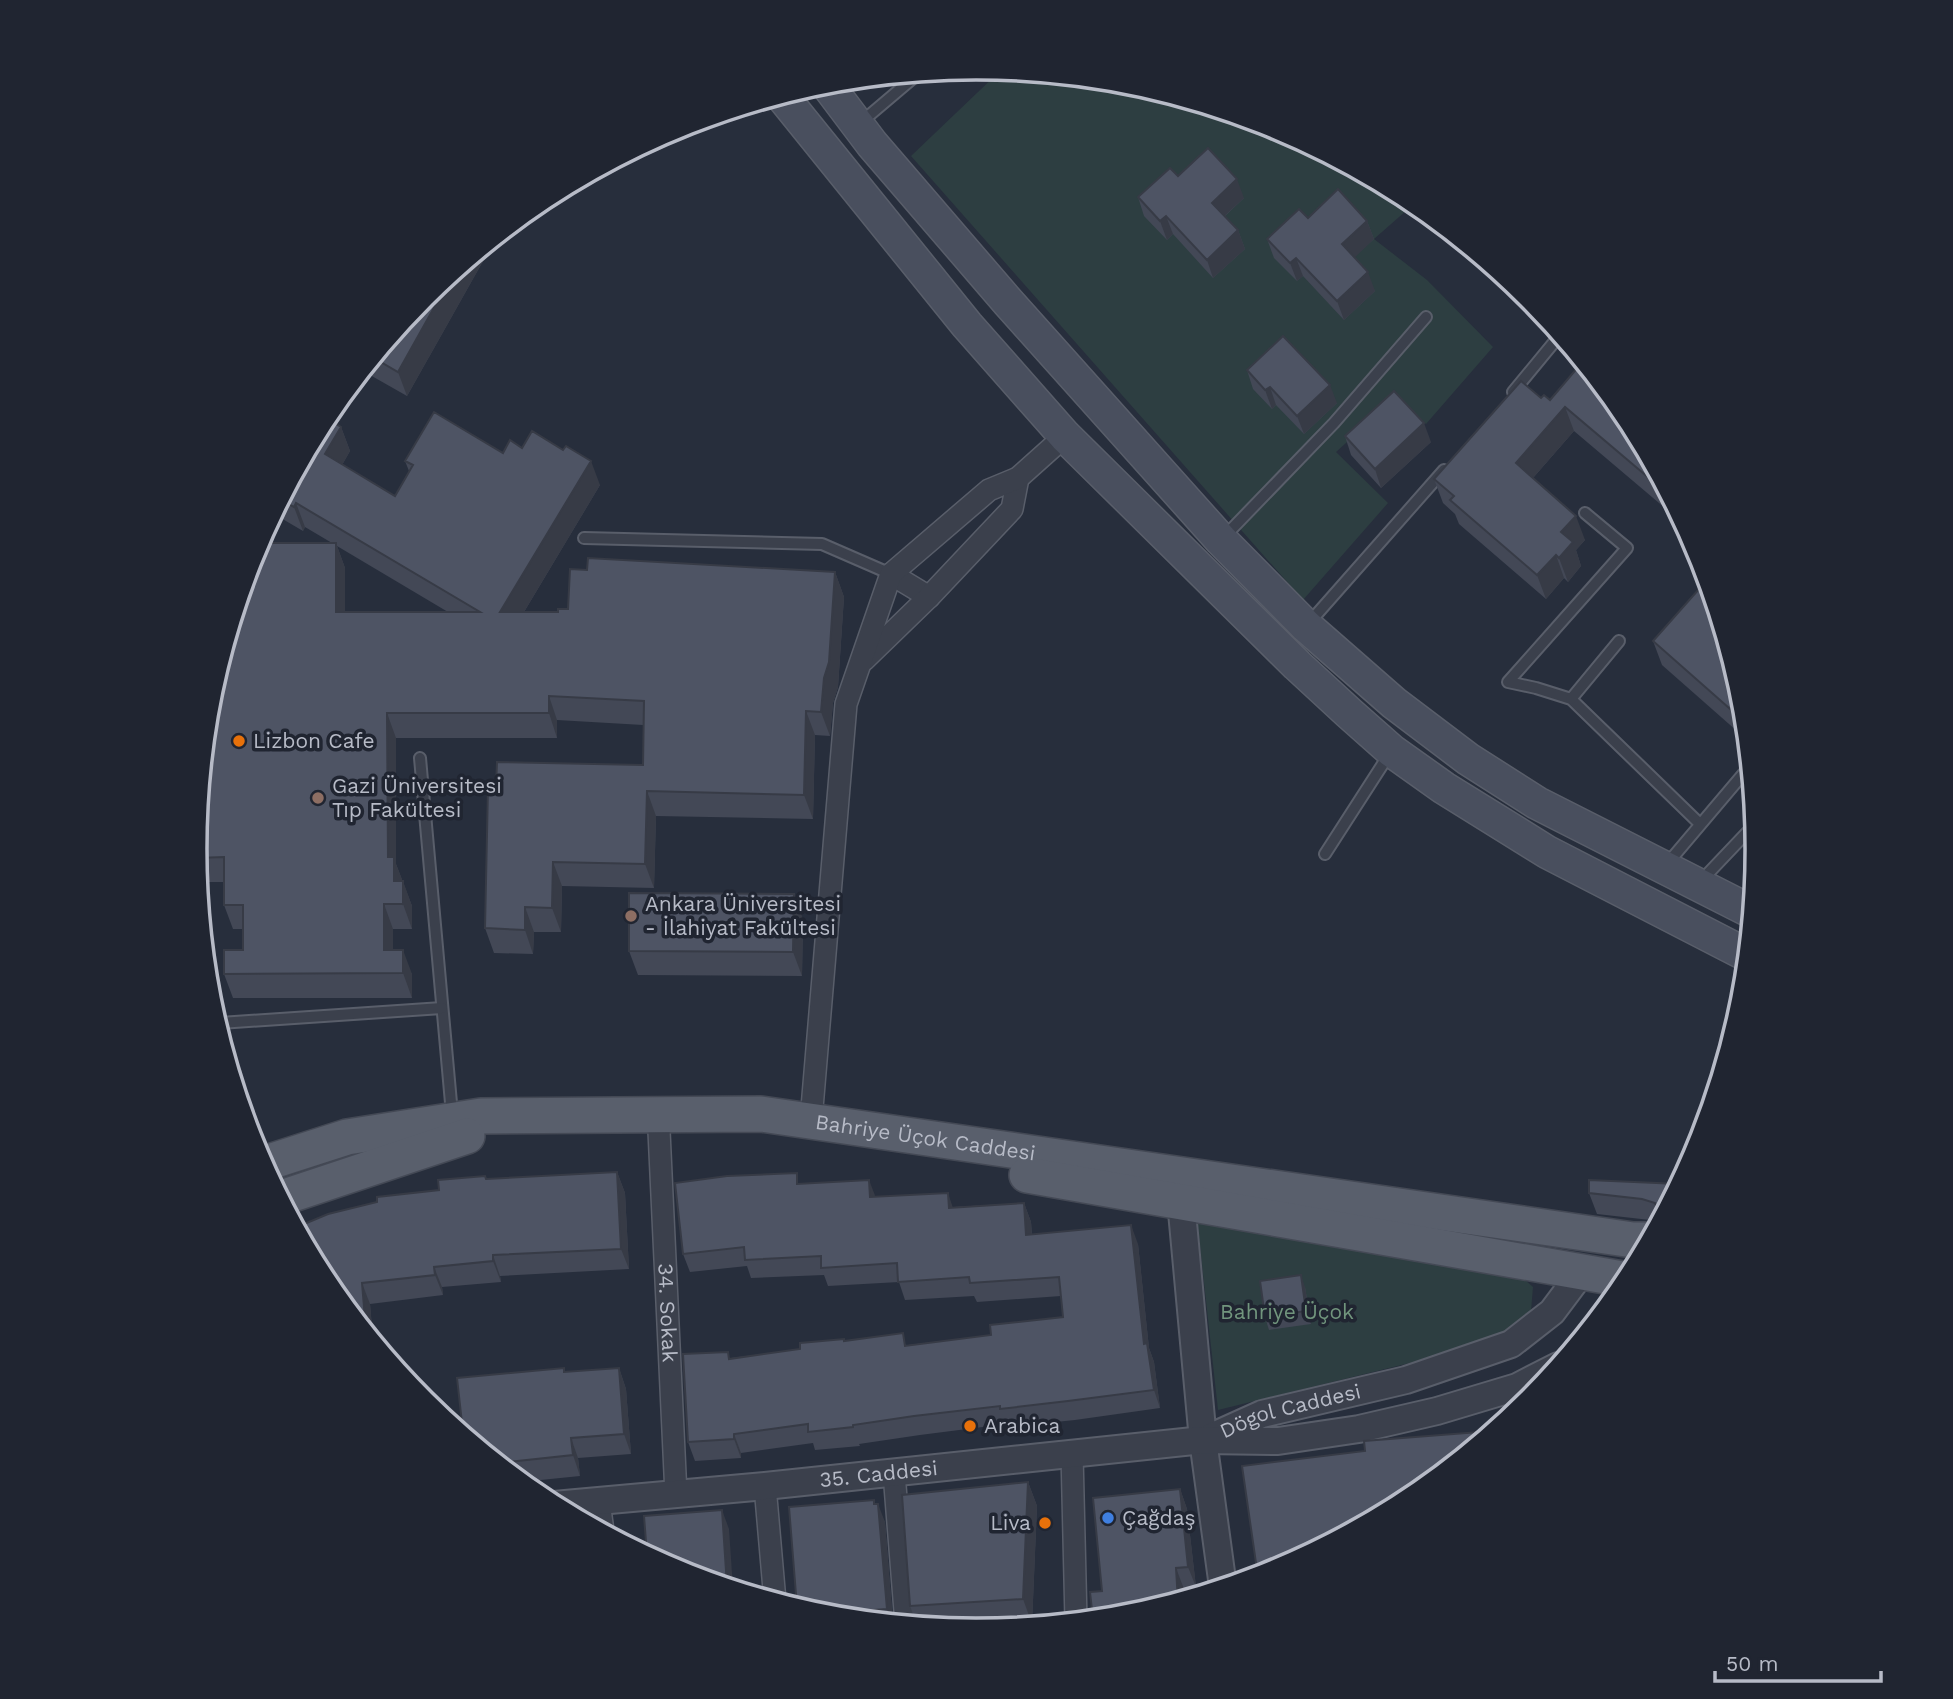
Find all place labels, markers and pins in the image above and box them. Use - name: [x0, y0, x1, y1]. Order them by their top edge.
- place label: Lizbon Cafe: [253, 728, 375, 753]
- marker: Lizbon Cafe: [231, 733, 247, 749]
- place label: Gazi Üniversitesi Tıp Fakültesi: [332, 773, 502, 822]
- marker: Gazi Üniversitesi Tıp Fakültesi: [310, 790, 326, 806]
- place label: Ankara Üniversitesi - İlahiyat Fakültesi: [645, 891, 841, 940]
- marker: Ankara Üniversitesi - İlahiyat Fakültesi: [623, 908, 639, 924]
- place label: Arabica: [984, 1413, 1061, 1438]
- marker: Arabica: [962, 1418, 978, 1434]
- place label: Çağdaş: [1122, 1505, 1196, 1530]
- place label: Liva: [990, 1510, 1031, 1535]
- marker: Çağdaş: [1100, 1510, 1116, 1526]
- marker: Liva: [1037, 1515, 1053, 1531]

